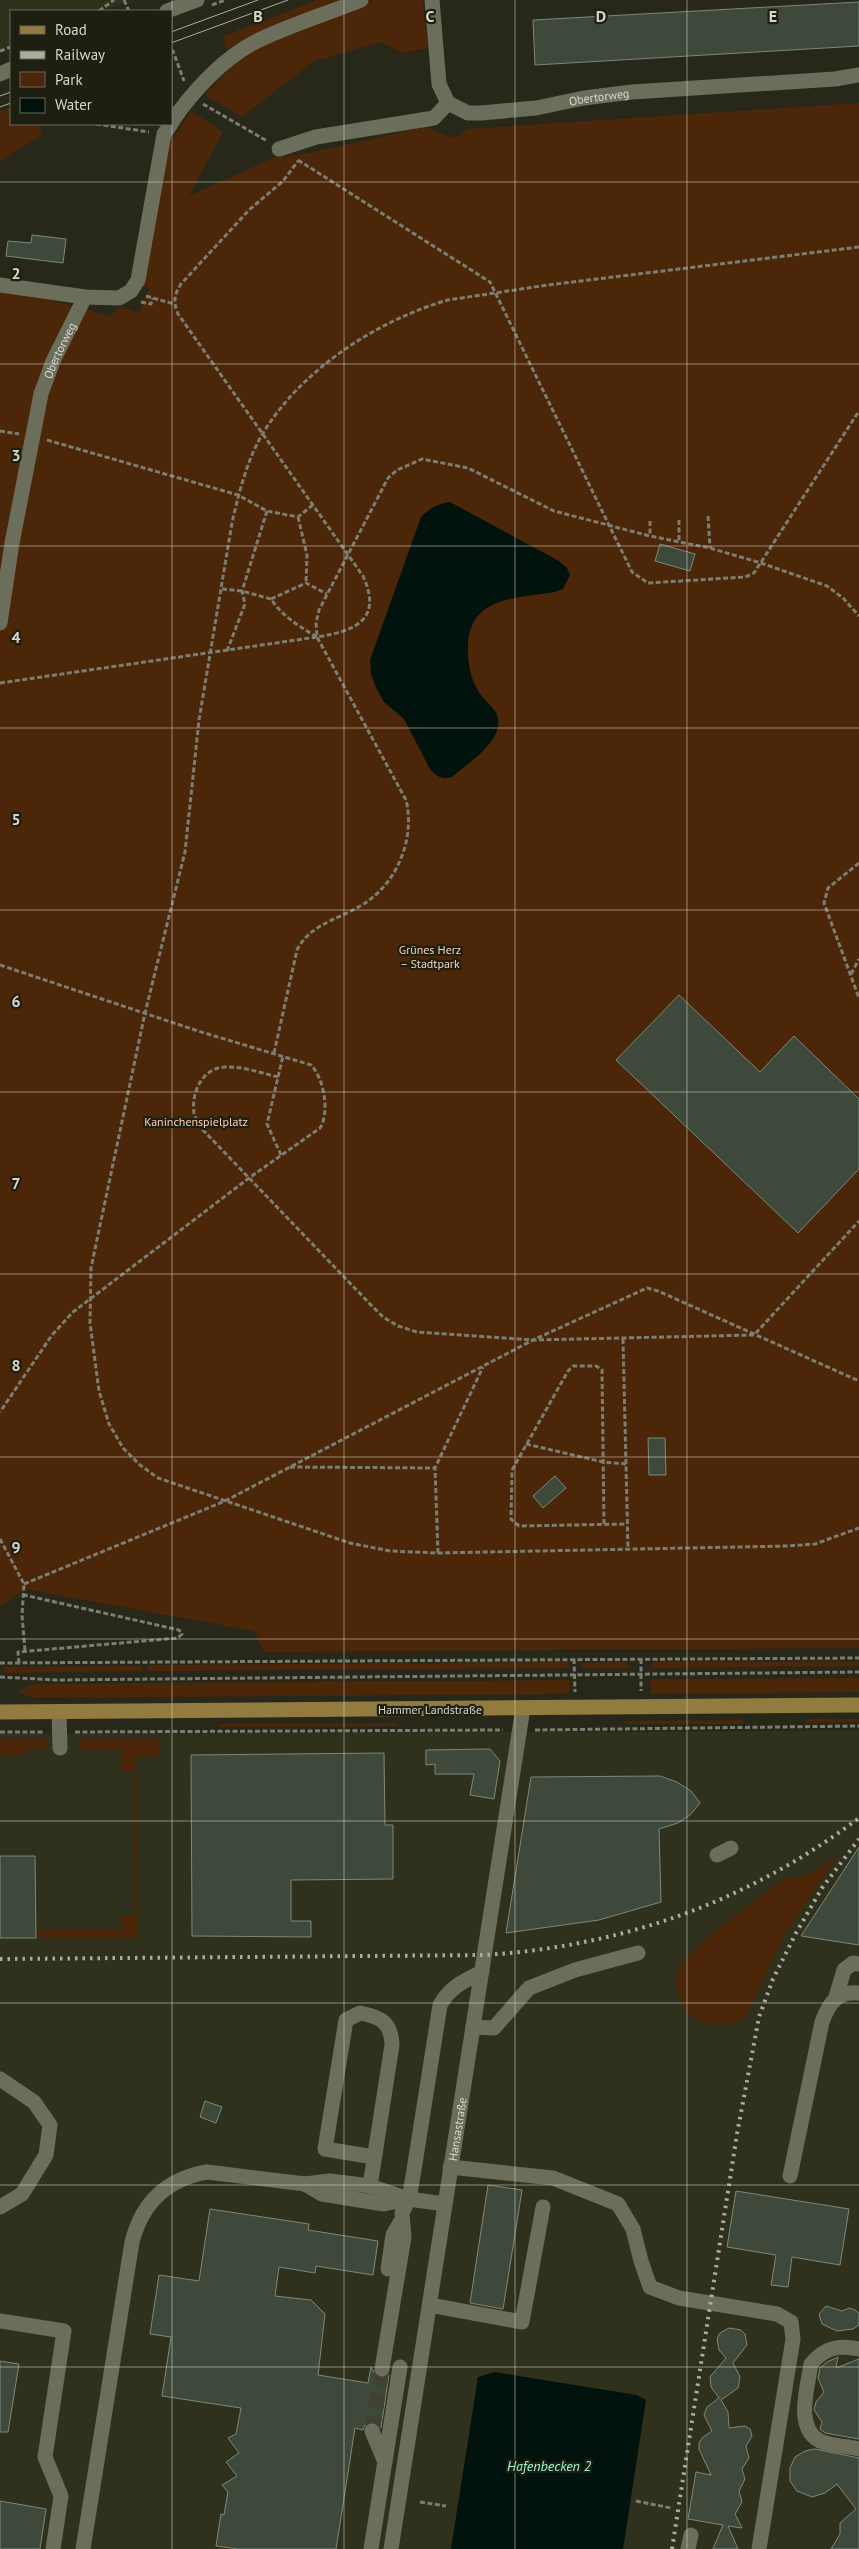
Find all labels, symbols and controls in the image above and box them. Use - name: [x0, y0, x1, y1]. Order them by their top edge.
- text: B: [253, 6, 263, 26]
- text: C: [426, 6, 435, 26]
- text: D: [596, 6, 606, 26]
- text: E: [769, 6, 777, 26]
- legend: [10, 10, 172, 125]
- text: Road: [55, 20, 87, 39]
- text: Railway: [55, 45, 105, 64]
- text: Park: [55, 70, 83, 89]
- street label: Obertorweg: [567, 85, 630, 108]
- text: Water: [55, 95, 92, 114]
- text: 2: [11, 263, 21, 283]
- street label: Obertorweg: [40, 320, 79, 381]
- text: 3: [11, 445, 21, 465]
- text: 4: [11, 627, 21, 647]
- text: 5: [11, 809, 21, 829]
- park label: Grünes Herz – Stadtpark: [399, 942, 461, 971]
- text: 6: [11, 991, 21, 1011]
- park label: Kaninchenspielplatz: [144, 1114, 248, 1129]
- text: 7: [11, 1173, 21, 1193]
- text: 8: [11, 1355, 21, 1375]
- text: 9: [11, 1537, 21, 1557]
- street label: Hammer Landstraße: [378, 1702, 482, 1717]
- street label: Hansastraße: [445, 2096, 469, 2162]
- water label: Hafenbecken 2: [507, 2457, 592, 2475]

